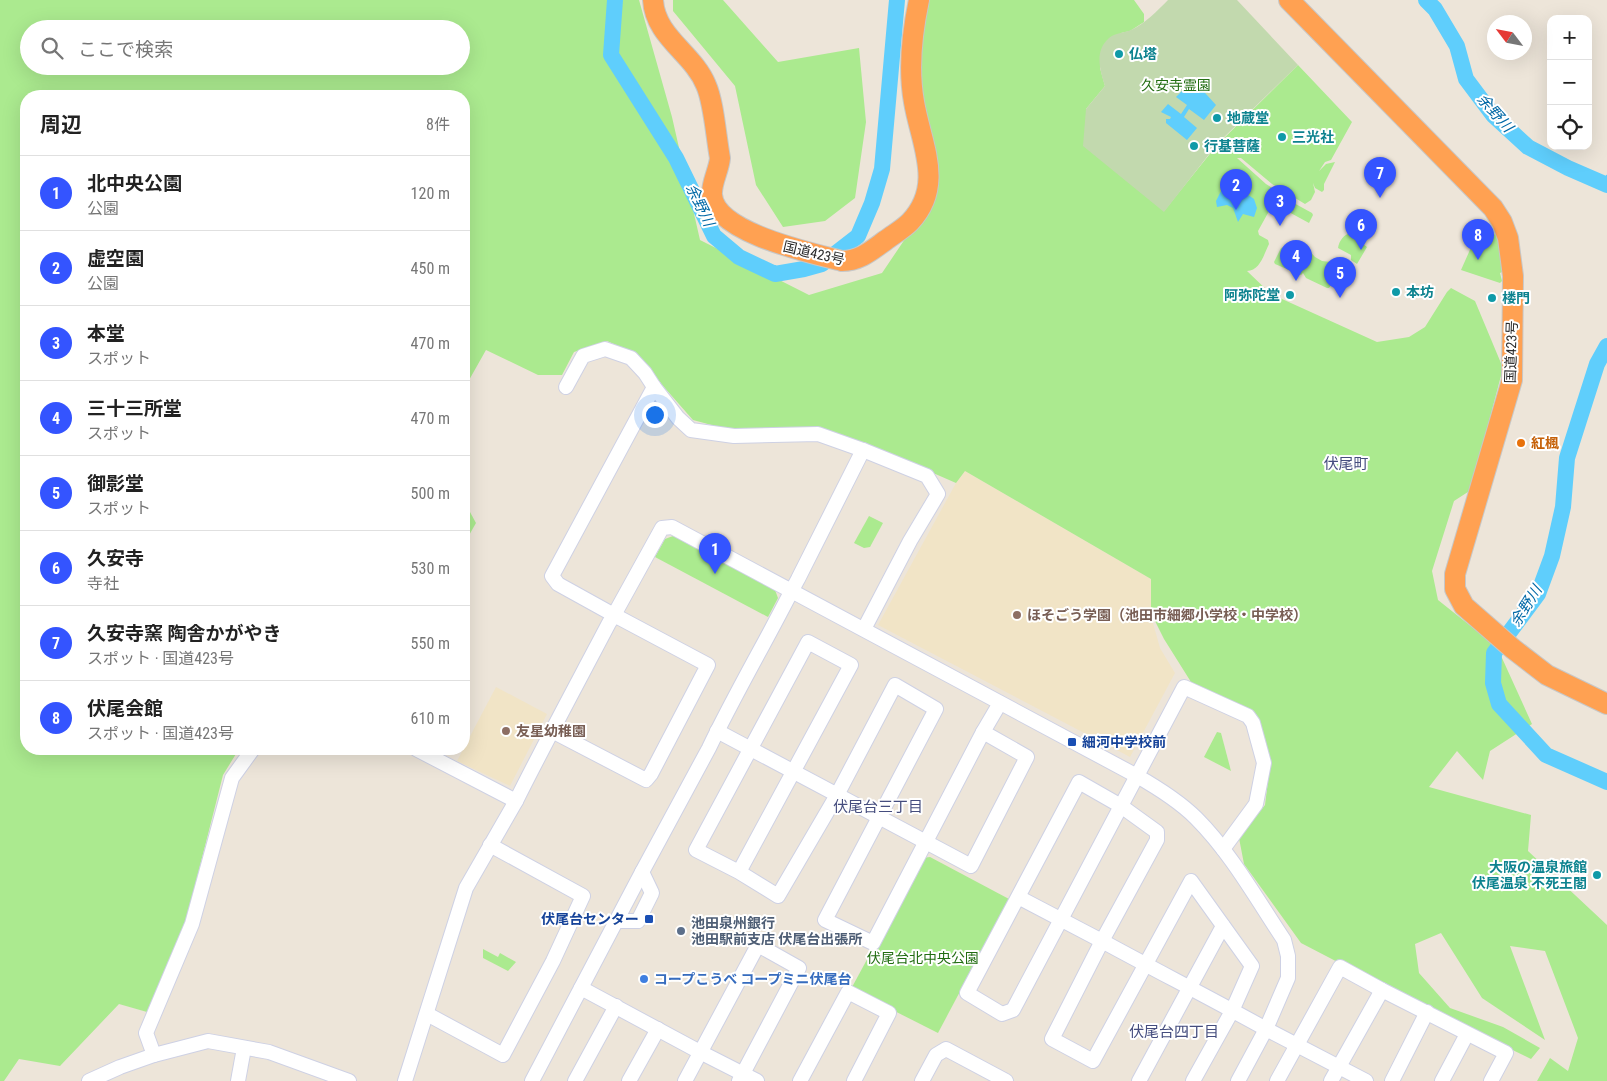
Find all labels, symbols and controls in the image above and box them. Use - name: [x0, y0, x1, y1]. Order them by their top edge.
- north arrow: [1487, 15, 1532, 60]
- map controls: [1547, 15, 1592, 150]
- button: +: [1547, 15, 1592, 60]
- search box: [20, 20, 470, 75]
- icon: search: [38, 34, 66, 62]
- text: ここで検索: [78, 38, 173, 61]
- place label: 仏塔: [1129, 46, 1157, 62]
- marker: 仏塔: [1113, 48, 1125, 60]
- button: −: [1547, 60, 1592, 105]
- park label: 久安寺霊園: [1141, 77, 1211, 93]
- water label: 余野川: [1473, 90, 1518, 137]
- button: locate: [1547, 105, 1592, 150]
- place label: 地蔵堂: [1227, 110, 1269, 126]
- marker: 地蔵堂: [1211, 112, 1223, 124]
- text: 周辺: [40, 113, 82, 137]
- text: 8件: [426, 115, 450, 134]
- place label: 三光社: [1292, 129, 1334, 145]
- marker: 三光社: [1276, 131, 1288, 143]
- place label: 行基菩薩: [1204, 138, 1260, 154]
- marker: 行基菩薩: [1188, 140, 1200, 152]
- pin: 7: [1364, 157, 1396, 198]
- pin: 2: [1220, 169, 1252, 210]
- text: 北中央公園: [87, 172, 182, 195]
- water label: 余野川: [682, 181, 719, 231]
- text: 1: [52, 184, 60, 203]
- text: 120 m: [411, 184, 450, 203]
- pin: 3: [1264, 185, 1296, 226]
- text: 公園: [87, 199, 119, 218]
- pin: 6: [1345, 209, 1377, 250]
- pin: 8: [1462, 219, 1494, 260]
- street label: 国道423号: [782, 238, 846, 268]
- pin: 4: [1280, 240, 1312, 281]
- text: 虚空園: [87, 247, 144, 270]
- pin: 5: [1324, 257, 1356, 298]
- text: 2: [52, 259, 60, 278]
- text: 450 m: [411, 259, 450, 278]
- text: 公園: [87, 274, 119, 293]
- place label: 本坊: [1406, 284, 1434, 300]
- marker: 本坊: [1390, 286, 1402, 298]
- place label: 阿弥陀堂: [1224, 287, 1280, 303]
- marker: 阿弥陀堂: [1284, 289, 1296, 301]
- place label: 楼門: [1502, 290, 1530, 306]
- marker: 楼門: [1486, 292, 1498, 304]
- street label: 国道423号: [1502, 320, 1520, 384]
- text: 本堂: [87, 322, 125, 345]
- text: 3: [52, 334, 60, 353]
- text: 470 m: [411, 334, 450, 353]
- text: スポット: [87, 349, 151, 368]
- text: 三十三所堂: [87, 397, 182, 420]
- your location: [642, 402, 668, 428]
- text: 4: [52, 409, 60, 428]
- text: 470 m: [411, 409, 450, 428]
- text: スポット: [87, 424, 151, 443]
- place label: 紅楓: [1531, 435, 1559, 451]
- marker: 紅楓: [1515, 437, 1527, 449]
- district label: 伏尾町: [1323, 455, 1369, 473]
- text: 御影堂: [87, 472, 144, 495]
- text: 5: [52, 484, 60, 503]
- text: 500 m: [411, 484, 450, 503]
- text: スポット: [87, 499, 151, 518]
- pin: 1: [699, 533, 731, 574]
- text: 久安寺: [87, 547, 144, 570]
- text: 6: [52, 559, 60, 578]
- text: 530 m: [411, 559, 450, 578]
- text: 寺社: [87, 574, 119, 593]
- water label: 余野川: [1506, 580, 1547, 630]
- place label: ほそごう学園（池田市細郷小学校・中学校）: [1027, 607, 1307, 623]
- marker: ほそごう学園（池田市細郷小学校・中学校）: [1011, 609, 1023, 621]
- text: 久安寺窯 陶舎かがやき: [87, 622, 281, 645]
- text: 7: [52, 634, 60, 653]
- text: 550 m: [411, 634, 450, 653]
- text: スポット · 国道423号: [87, 649, 234, 668]
- text: 伏尾会館: [87, 697, 163, 720]
- text: 8: [52, 709, 60, 728]
- text: 610 m: [411, 709, 450, 728]
- place label: 友星幼稚園: [516, 723, 586, 739]
- text: スポット · 国道423号: [87, 724, 234, 743]
- marker: 友星幼稚園: [500, 725, 512, 737]
- place label: 細河中学校前: [1082, 734, 1166, 750]
- marker: 細河中学校前: [1066, 736, 1078, 748]
- district label: 伏尾台三丁目: [833, 798, 923, 816]
- place label: 大阪の温泉旅館 伏尾温泉 不死王閣: [1472, 859, 1587, 891]
- marker: 大阪の温泉旅館 伏尾温泉 不死王閣: [1591, 869, 1603, 881]
- place label: 伏尾台センター: [541, 911, 639, 927]
- marker: 伏尾台センター: [643, 913, 655, 925]
- place label: 池田泉州銀行 池田駅前支店 伏尾台出張所: [691, 915, 862, 947]
- marker: 池田泉州銀行 池田駅前支店 伏尾台出張所: [675, 925, 687, 937]
- park label: 伏尾台北中央公園: [867, 950, 979, 966]
- place label: コープこうべ コープミニ伏尾台: [654, 971, 852, 987]
- marker: コープこうべ コープミニ伏尾台: [638, 973, 650, 985]
- district label: 伏尾台四丁目: [1129, 1023, 1219, 1041]

